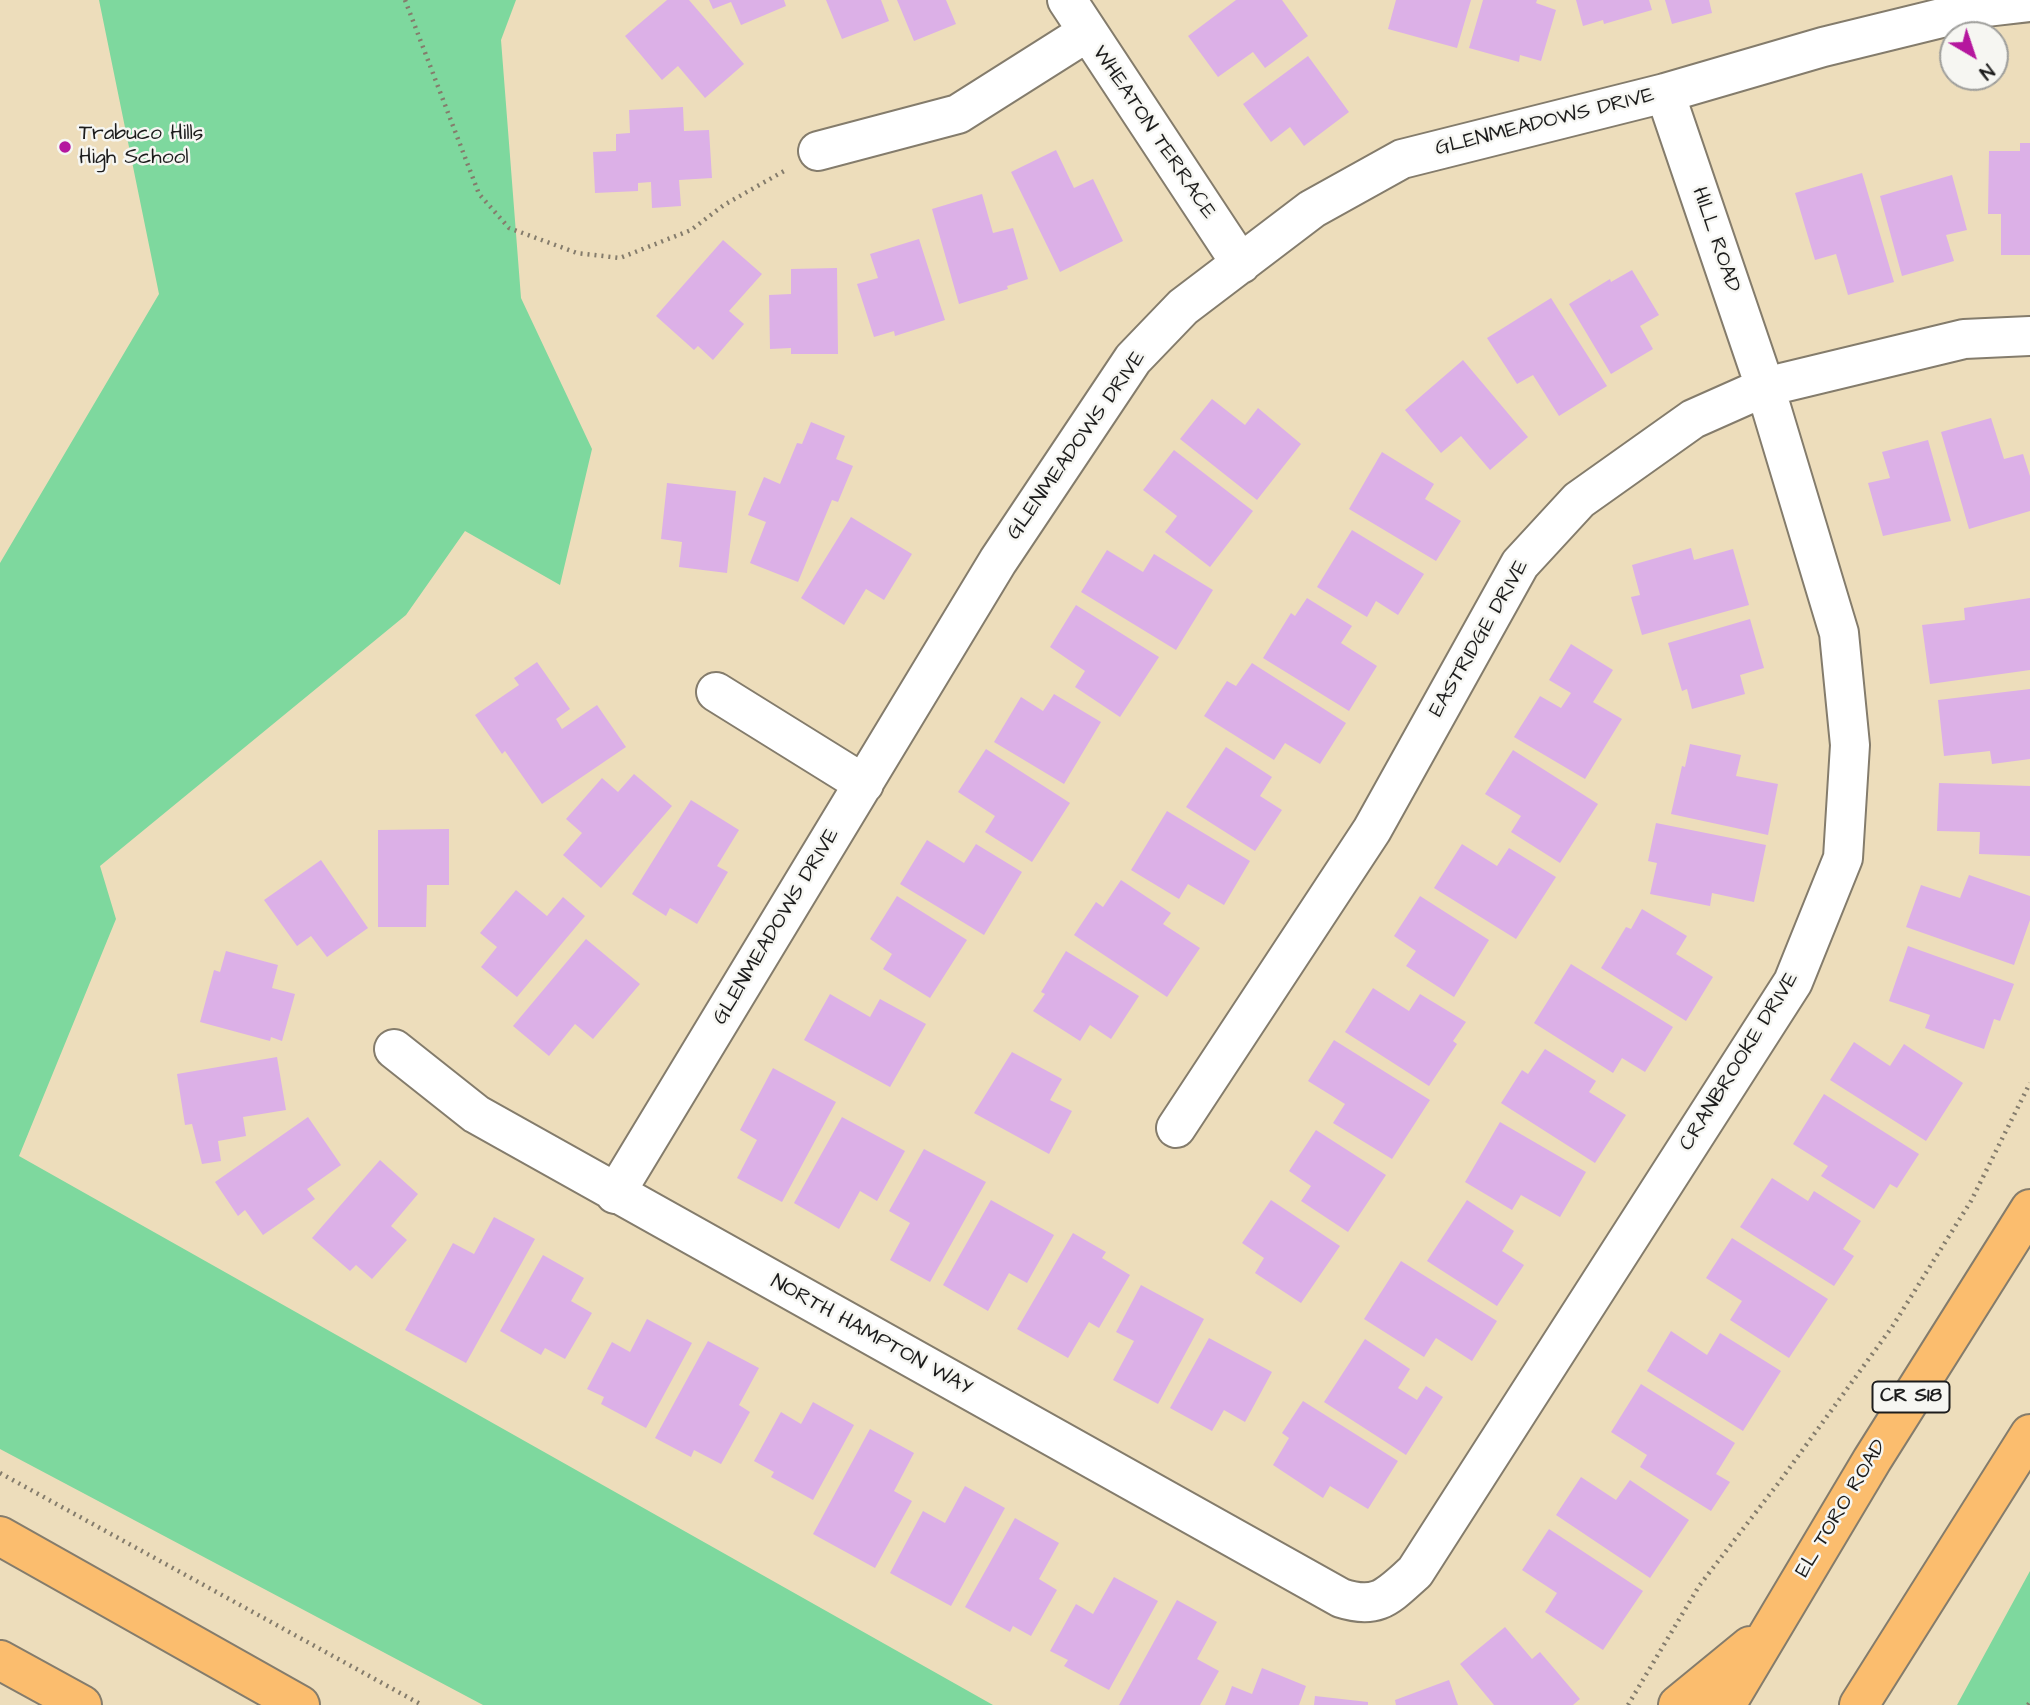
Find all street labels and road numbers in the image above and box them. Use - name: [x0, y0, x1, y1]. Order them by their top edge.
- street label: WHEATON TERRACE: [1086, 42, 1220, 224]
- street label: GLENMEADOWS DRIVE: [1433, 84, 1657, 162]
- street label: HILL ROAD: [1685, 184, 1745, 296]
- street label: GLENMEADOWS DRIVE: [1002, 347, 1152, 545]
- street label: EASTRIDGE DRIVE: [1425, 556, 1535, 722]
- street label: GLENMEADOWS DRIVE: [708, 824, 846, 1030]
- street label: CRANBROOKE DRIVE: [1675, 968, 1805, 1156]
- street label: NORTH HAMPTON WAY: [766, 1270, 976, 1402]
- road number: CR S18: [1872, 1382, 1950, 1413]
- street label: EL TORO ROAD: [1791, 1436, 1893, 1582]

